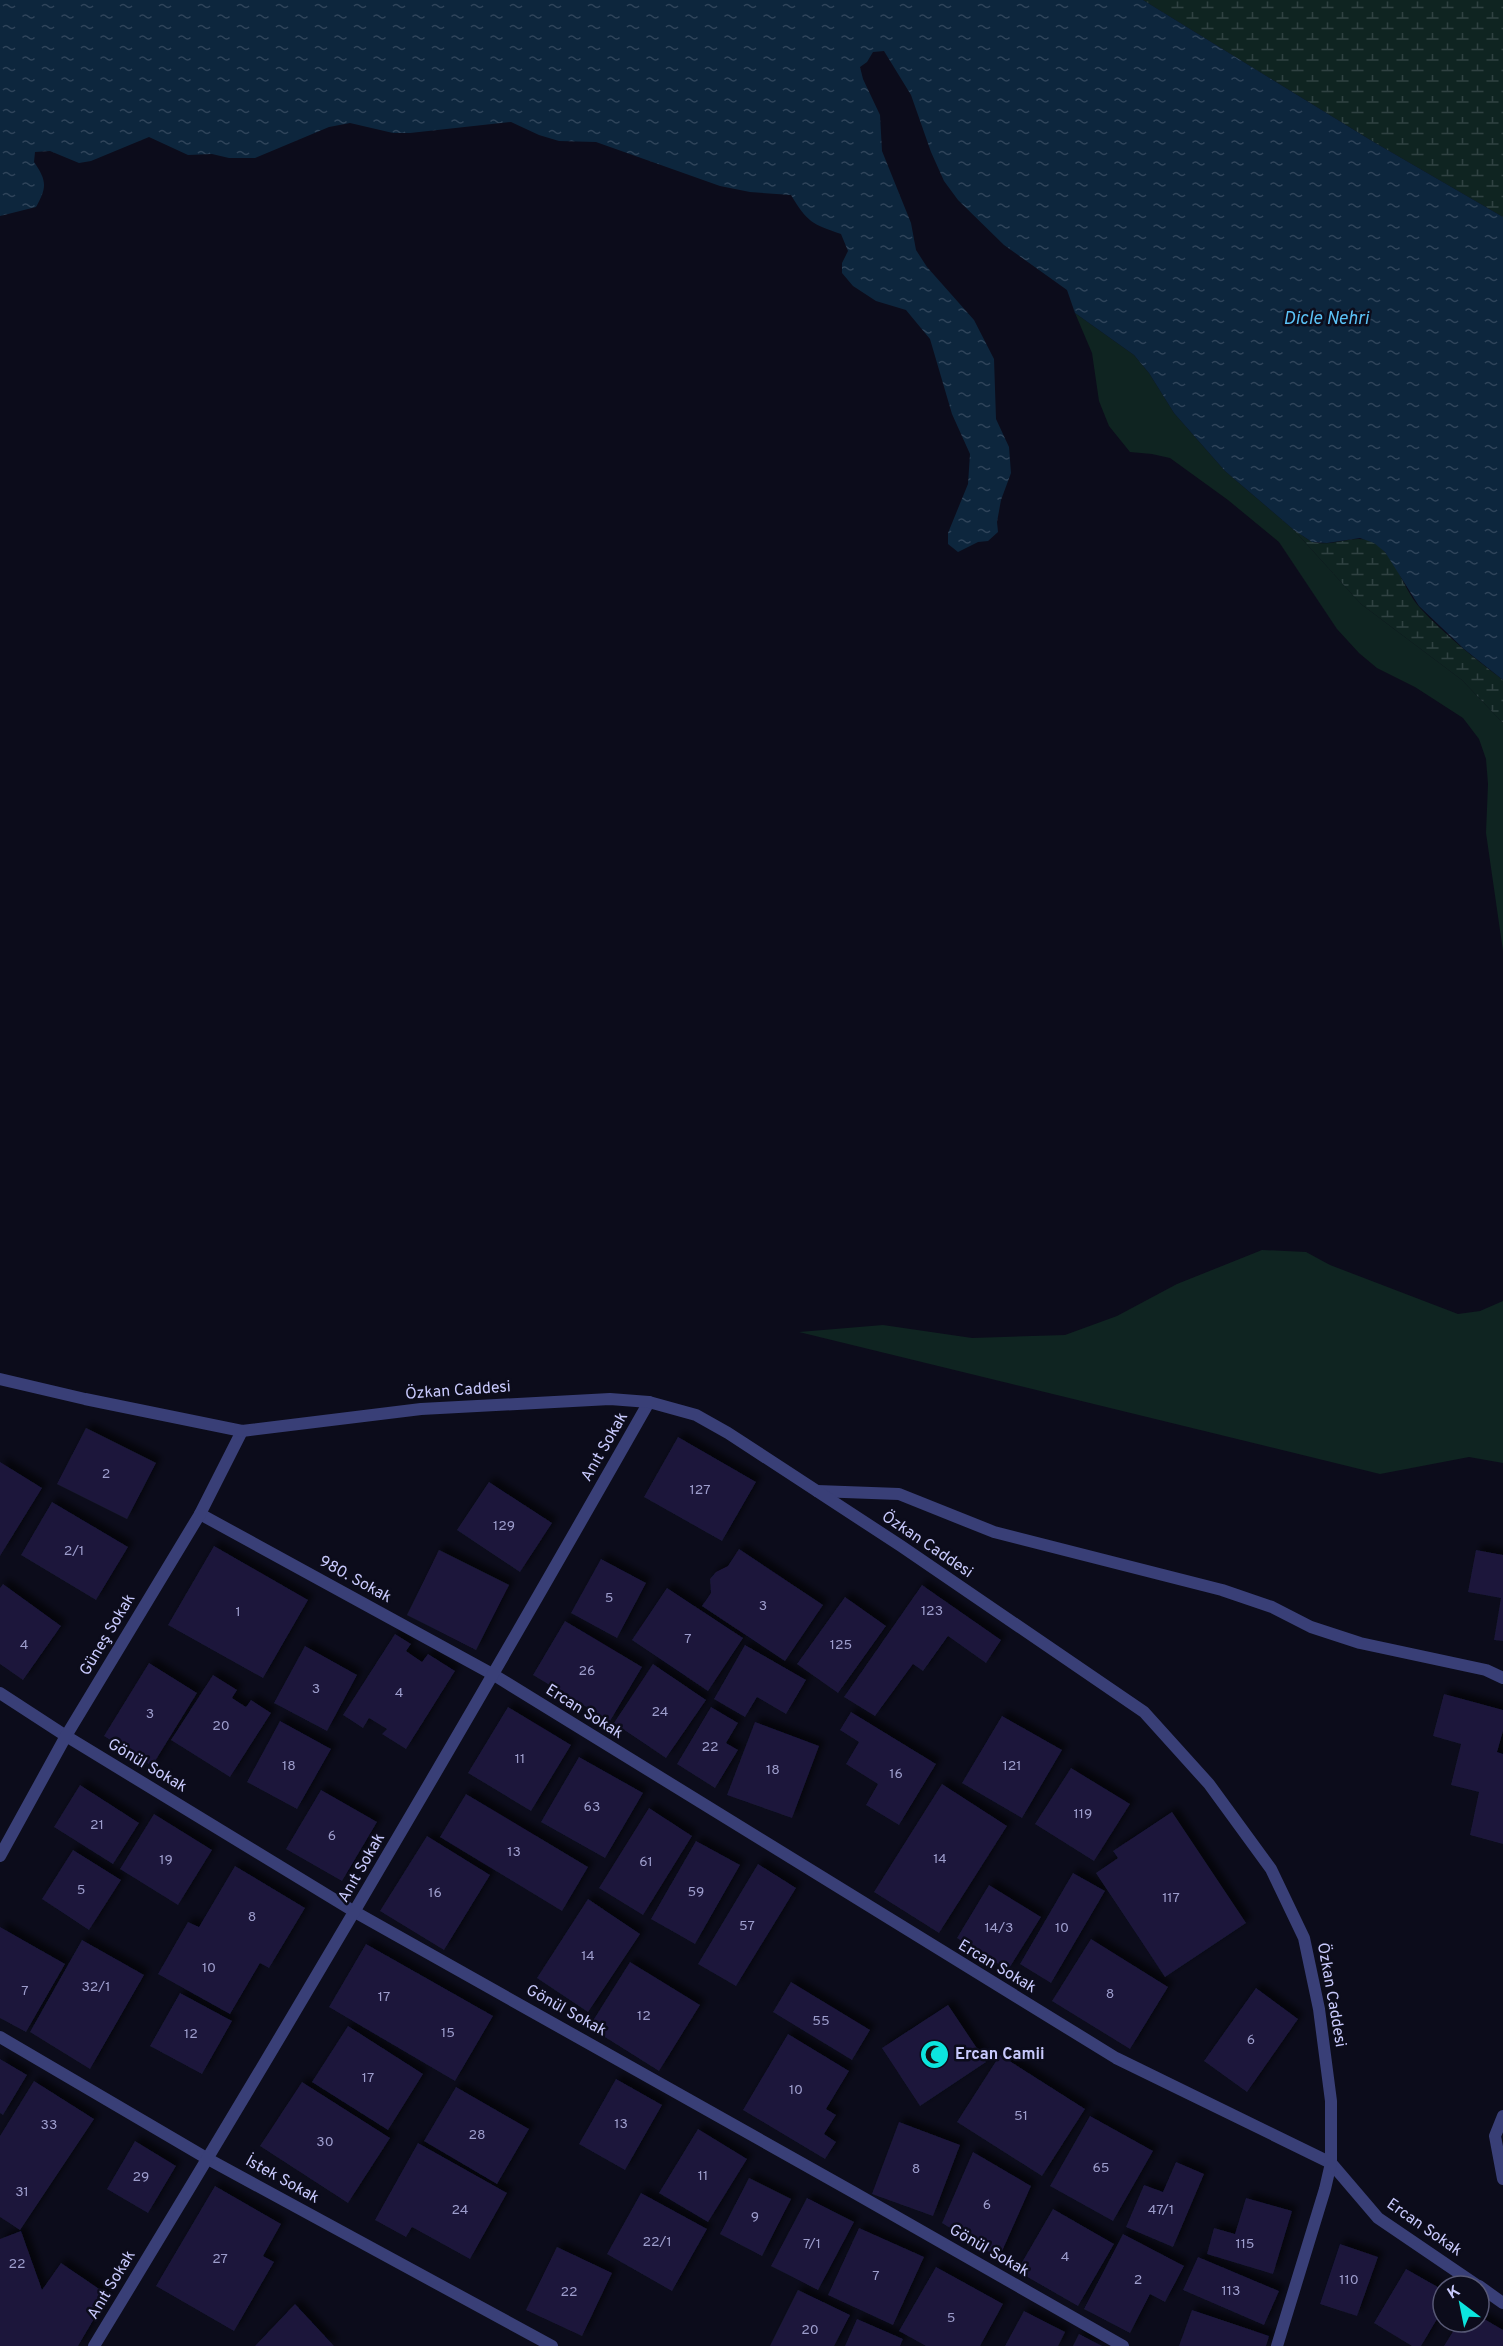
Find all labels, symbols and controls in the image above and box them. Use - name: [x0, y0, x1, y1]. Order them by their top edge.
- water label: Dicle Nehri: [1283, 308, 1370, 331]
- street label: Özkan Caddesi: [404, 1375, 512, 1405]
- street label: Anıt Sokak: [577, 1409, 633, 1485]
- house number: 2: [102, 1466, 110, 1483]
- house number: 127: [690, 1482, 710, 1499]
- street label: Özkan Caddesi: [877, 1505, 978, 1583]
- house number: 129: [493, 1518, 515, 1535]
- house number: 2/1: [64, 1543, 84, 1560]
- street label: 980. Sokak: [315, 1552, 395, 1608]
- street label: Güneş Sokak: [76, 1590, 140, 1680]
- house number: 5: [605, 1590, 613, 1607]
- house number: 3: [759, 1598, 767, 1615]
- house number: 123: [921, 1603, 943, 1620]
- house number: 1: [235, 1604, 241, 1621]
- house number: 7: [684, 1631, 692, 1648]
- house number: 4: [20, 1637, 28, 1654]
- house number: 125: [830, 1637, 852, 1654]
- house number: 26: [579, 1663, 595, 1680]
- street label: Ercan Sokak: [541, 1680, 627, 1744]
- house number: 3: [312, 1681, 320, 1698]
- house number: 4: [395, 1685, 403, 1702]
- house number: 24: [651, 1704, 669, 1721]
- house number: 3: [146, 1706, 154, 1723]
- house number: 20: [212, 1718, 230, 1735]
- street label: Gönül Sokak: [104, 1734, 190, 1798]
- house number: 22: [701, 1739, 719, 1756]
- house number: 11: [515, 1751, 525, 1768]
- house number: 18: [282, 1758, 296, 1775]
- house number: 121: [1002, 1758, 1022, 1775]
- house number: 18: [766, 1762, 780, 1779]
- house number: 16: [889, 1766, 903, 1783]
- house number: 63: [584, 1799, 600, 1816]
- house number: 119: [1074, 1806, 1092, 1823]
- house number: 21: [90, 1817, 104, 1834]
- house number: 6: [328, 1828, 336, 1845]
- street label: Anıt Sokak: [334, 1830, 390, 1906]
- house number: 13: [507, 1844, 521, 1861]
- house number: 14: [933, 1851, 947, 1868]
- house number: 19: [159, 1852, 173, 1869]
- house number: 61: [639, 1854, 653, 1871]
- house number: 5: [77, 1882, 85, 1899]
- house number: 59: [688, 1884, 704, 1901]
- house number: 16: [428, 1885, 442, 1902]
- house number: 117: [1162, 1890, 1180, 1907]
- house number: 8: [248, 1909, 256, 1926]
- house number: 57: [739, 1918, 755, 1935]
- house number: 14/3: [985, 1920, 1013, 1937]
- house number: 10: [1055, 1920, 1069, 1937]
- street label: Ercan Sokak: [954, 1936, 1040, 1998]
- street label: Özkan Caddesi: [1312, 1941, 1352, 2049]
- house number: 14: [581, 1948, 595, 1965]
- house number: 10: [202, 1960, 216, 1977]
- house number: 32/1: [82, 1979, 110, 1996]
- street label: Gönül Sokak: [522, 1981, 610, 2041]
- house number: 7: [21, 1983, 29, 2000]
- house number: 8: [1106, 1986, 1114, 2003]
- house number: 17: [378, 1989, 390, 2006]
- house number: 12: [637, 2008, 651, 2025]
- house number: 55: [812, 2013, 830, 2030]
- house number: 15: [441, 2025, 455, 2042]
- house number: 12: [184, 2026, 198, 2043]
- house number: 6: [1247, 2032, 1255, 2049]
- mosque icon: Ercan Camii: [918, 2039, 950, 2071]
- place label: Ercan Camii: [955, 2045, 1045, 2065]
- house number: 17: [362, 2070, 374, 2087]
- house number: 10: [789, 2082, 803, 2099]
- house number: 51: [1014, 2108, 1028, 2125]
- house number: 13: [614, 2116, 628, 2133]
- house number: 33: [41, 2117, 57, 2134]
- house number: 28: [468, 2127, 486, 2144]
- house number: 30: [316, 2134, 334, 2151]
- street label: İstek Sokak: [241, 2151, 323, 2209]
- house number: 65: [1092, 2160, 1110, 2177]
- house number: 8: [912, 2161, 920, 2178]
- house number: 11: [698, 2168, 708, 2185]
- house number: 29: [133, 2169, 149, 2186]
- house number: 31: [15, 2184, 29, 2201]
- street label: Ercan Sokak: [1382, 2195, 1466, 2261]
- house number: 6: [983, 2197, 991, 2214]
- house number: 24: [451, 2202, 469, 2219]
- house number: 47/1: [1148, 2202, 1174, 2219]
- house number: 9: [751, 2209, 759, 2226]
- street label: Gönül Sokak: [945, 2220, 1033, 2282]
- house number: 22/1: [642, 2234, 672, 2251]
- house number: 7/1: [803, 2236, 821, 2253]
- house number: 115: [1235, 2236, 1255, 2253]
- street label: Anıt Sokak: [84, 2247, 140, 2323]
- house number: 4: [1061, 2249, 1069, 2266]
- house number: 27: [212, 2251, 228, 2268]
- house number: 22: [8, 2256, 26, 2273]
- house number: 7: [872, 2268, 880, 2285]
- house number: 2: [1134, 2272, 1142, 2289]
- house number: 110: [1339, 2272, 1359, 2289]
- north arrow: [1431, 2274, 1491, 2334]
- text: K: [1444, 2281, 1464, 2304]
- house number: 113: [1222, 2283, 1240, 2300]
- house number: 22: [560, 2284, 578, 2301]
- house number: 5: [947, 2310, 955, 2327]
- house number: 20: [801, 2322, 819, 2339]

